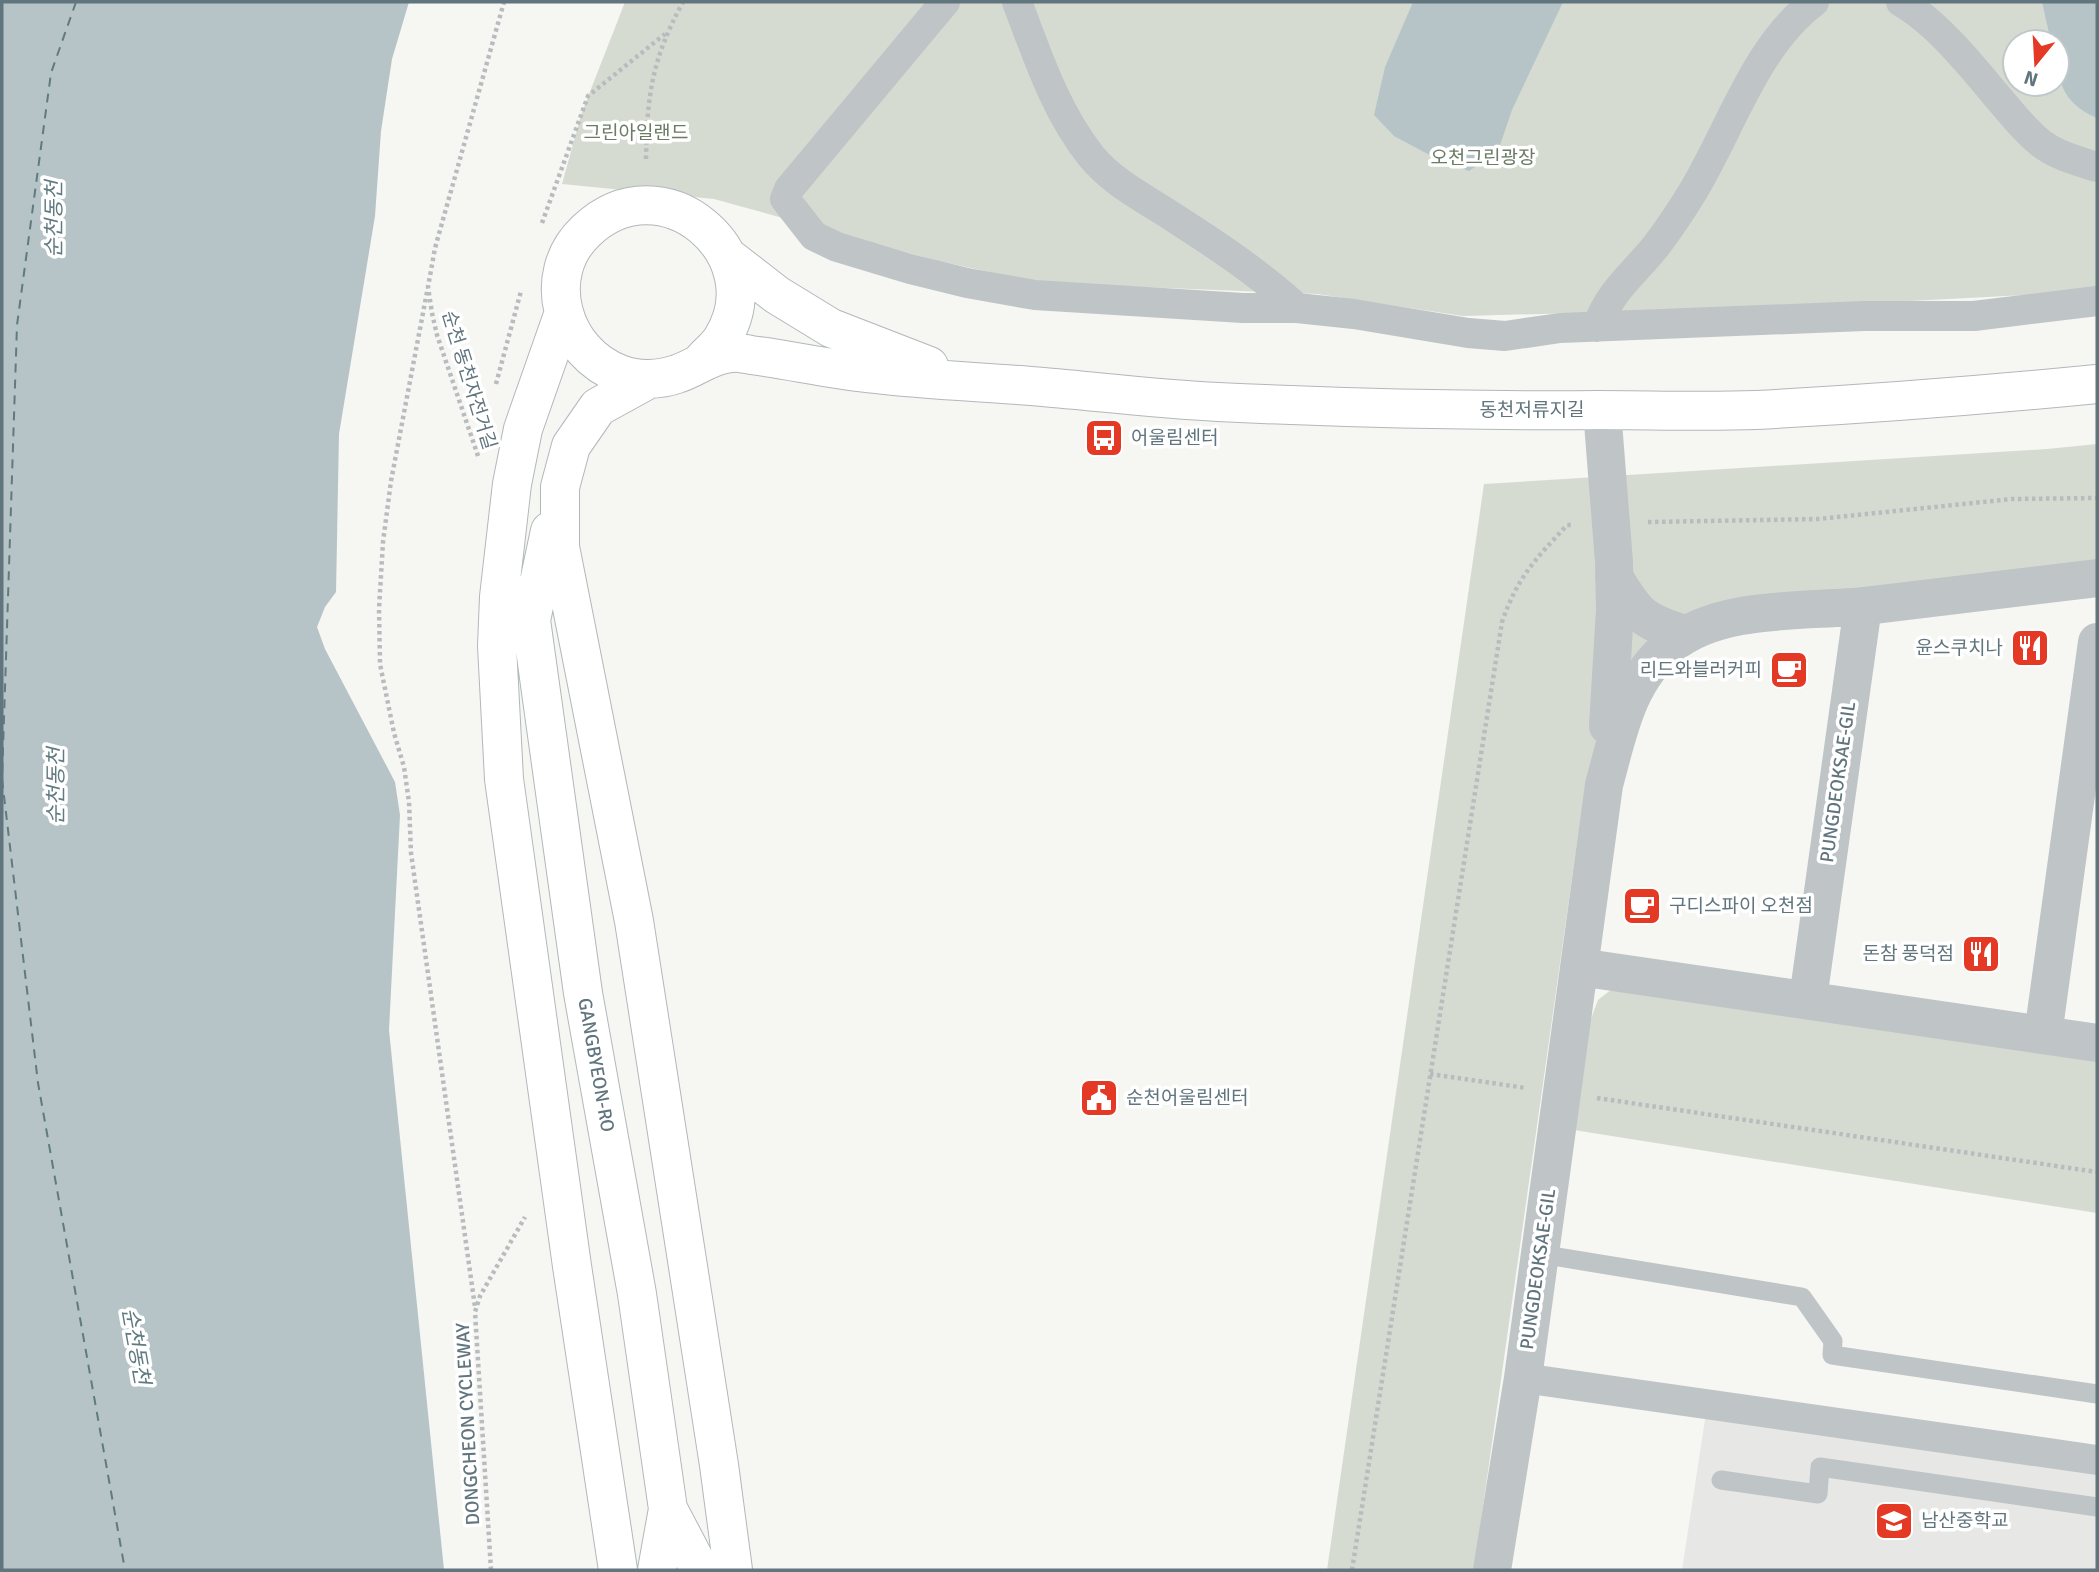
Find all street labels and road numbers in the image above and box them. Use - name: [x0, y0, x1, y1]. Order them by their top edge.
- street label: 순천 동천자전거길: [436, 308, 502, 452]
- street label: 동천저류지길: [1480, 398, 1584, 422]
- street label: PUNGDEOKSAE-GIL: [1815, 700, 1861, 864]
- street label: GANGBYEON-RO: [572, 996, 620, 1134]
- street label: PUNGDEOKSAE-GIL: [1515, 1187, 1561, 1351]
- street label: DONGCHEON CYCLEWAY: [451, 1322, 485, 1526]

